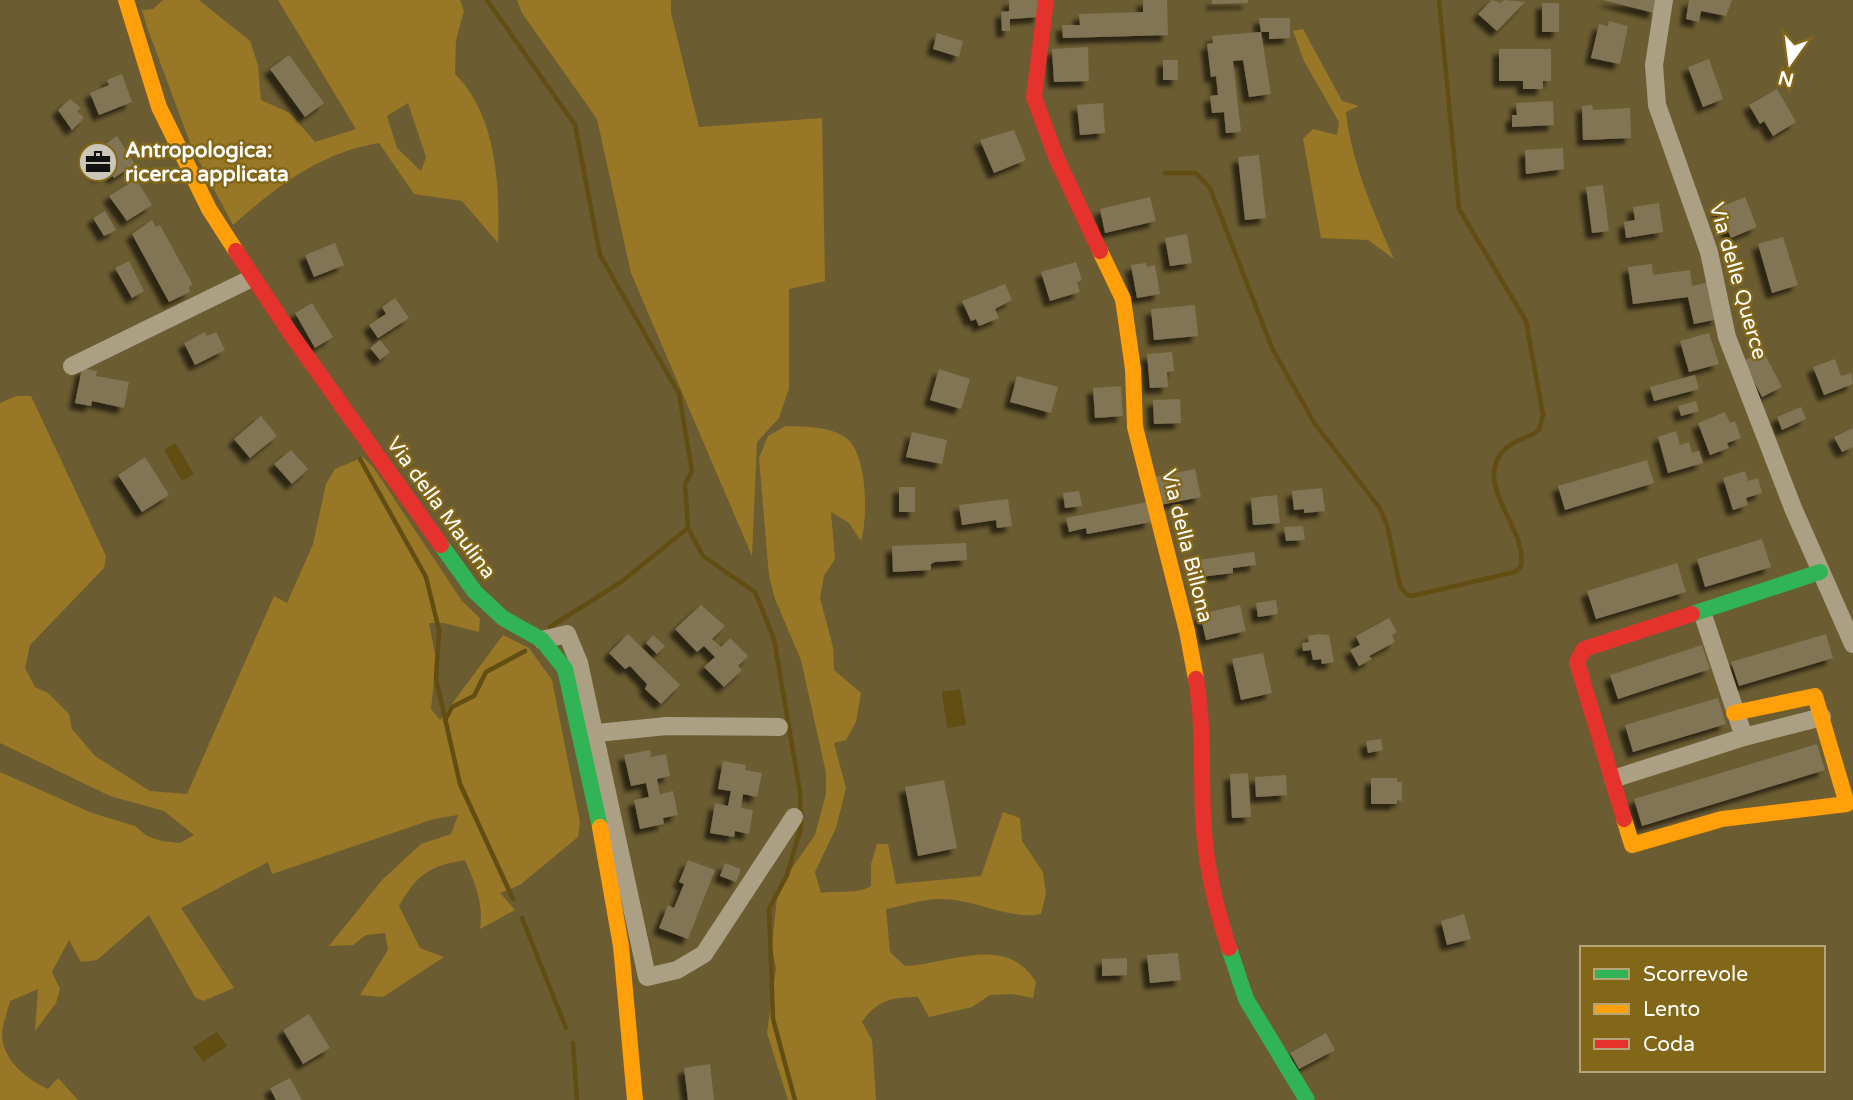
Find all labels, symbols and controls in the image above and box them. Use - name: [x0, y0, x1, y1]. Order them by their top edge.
- north arrow: [1755, 28, 1825, 98]
- text: N: [1776, 66, 1796, 91]
- place label: Antropologica: ricerca applicata: [125, 138, 289, 187]
- office icon: Antropologica: ricerca applicata: [77, 141, 119, 183]
- street label: Via delle Querce: [1704, 200, 1772, 362]
- street label: Via della Maulina: [381, 432, 501, 584]
- street label: Via della Billona: [1156, 467, 1218, 625]
- legend: [1580, 946, 1825, 1072]
- text: Scorrevole: [1643, 962, 1748, 987]
- text: Lento: [1643, 997, 1700, 1022]
- text: Coda: [1643, 1032, 1695, 1057]

